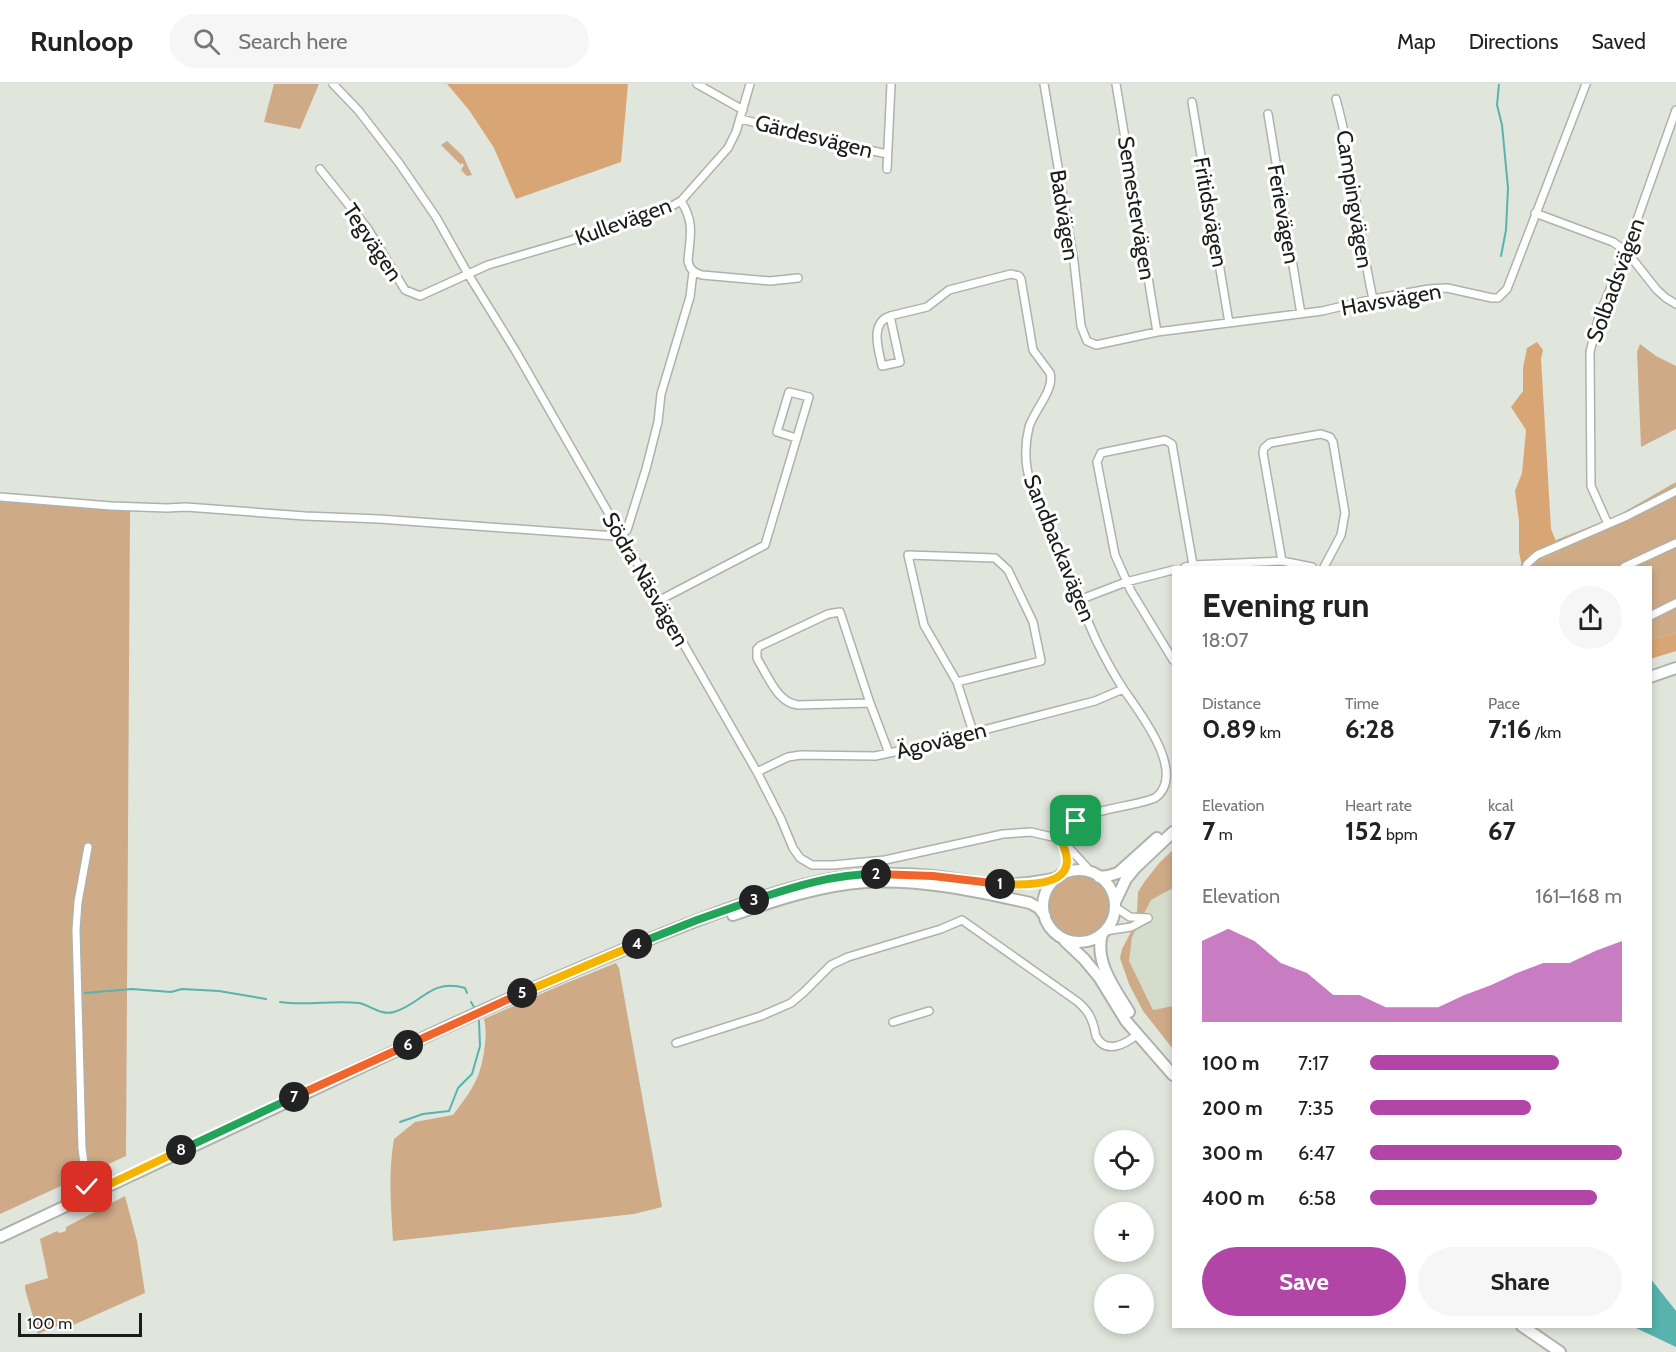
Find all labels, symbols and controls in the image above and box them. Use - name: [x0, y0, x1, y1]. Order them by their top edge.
- search box: [169, 14, 589, 68]
- text: Runloop: [30, 24, 133, 58]
- icon: search: [190, 25, 223, 58]
- text: Search here: [238, 28, 348, 55]
- text: Map: [1397, 29, 1436, 54]
- text: Directions: [1469, 29, 1558, 54]
- text: Saved: [1591, 29, 1646, 54]
- street label: Gärdesvägen: [752, 109, 876, 164]
- street label: Campingvägen: [1330, 128, 1379, 270]
- street label: Semestervägen: [1112, 134, 1161, 282]
- street label: Fritidsvägen: [1188, 155, 1233, 269]
- street label: Ferievägen: [1261, 162, 1306, 266]
- street label: Badvägen: [1044, 168, 1085, 262]
- street label: Kullevägen: [571, 192, 675, 251]
- street label: Tegvägen: [337, 198, 408, 286]
- street label: Solbadsvägen: [1581, 214, 1650, 346]
- street label: Havsvägen: [1339, 277, 1443, 322]
- street label: Sandbackavägen: [1018, 471, 1101, 626]
- street label: Södra Näsvägen: [596, 507, 695, 651]
- text: Evening run: [1202, 585, 1369, 625]
- button: share: [1559, 586, 1622, 649]
- text: 18:07: [1202, 628, 1249, 652]
- text: Distance: [1202, 694, 1261, 713]
- text: Time: [1345, 694, 1379, 713]
- text: Pace: [1488, 694, 1520, 713]
- text: 0.89: [1202, 713, 1256, 745]
- text: 6:28: [1345, 713, 1395, 745]
- text: 7:16: [1488, 713, 1531, 745]
- street label: Ägovägen: [893, 716, 989, 765]
- text: km: [1256, 723, 1281, 742]
- text: /km: [1531, 723, 1561, 742]
- pin: [1050, 795, 1101, 846]
- text: Elevation: [1202, 796, 1265, 815]
- text: Heart rate: [1345, 796, 1412, 815]
- text: kcal: [1488, 796, 1514, 815]
- icon: arrive: [1059, 804, 1092, 837]
- text: 7: [1202, 815, 1215, 847]
- text: 152: [1345, 815, 1382, 847]
- text: 67: [1488, 815, 1516, 847]
- text: m: [1215, 825, 1233, 844]
- text: bpm: [1382, 825, 1418, 844]
- pin: 2: [861, 859, 891, 889]
- text: 2: [872, 864, 880, 883]
- pin: 1: [985, 869, 1015, 899]
- text: 1: [997, 874, 1003, 893]
- text: Elevation: [1202, 884, 1280, 908]
- text: 161–168 m: [1535, 884, 1622, 908]
- pin: 3: [739, 885, 769, 915]
- text: 3: [750, 890, 758, 909]
- pin: 4: [622, 929, 652, 959]
- text: 4: [632, 934, 642, 953]
- pin: 5: [507, 978, 537, 1008]
- text: 5: [518, 983, 526, 1002]
- pin: 6: [393, 1030, 423, 1060]
- text: 6: [404, 1035, 413, 1054]
- text: 100 m: [1202, 1051, 1260, 1075]
- text: 7:17: [1298, 1051, 1329, 1075]
- pin: 7: [279, 1082, 309, 1112]
- text: 7: [290, 1087, 298, 1106]
- text: 200 m: [1202, 1096, 1263, 1120]
- text: 7:35: [1298, 1096, 1334, 1120]
- map controls: [1094, 1130, 1154, 1334]
- button: locate: [1094, 1130, 1154, 1190]
- pin: 8: [166, 1135, 196, 1165]
- text: 8: [176, 1140, 186, 1159]
- text: 300 m: [1202, 1141, 1263, 1165]
- text: 6:47: [1298, 1141, 1335, 1165]
- pin: [61, 1161, 112, 1212]
- icon: check: [70, 1170, 103, 1203]
- text: 400 m: [1202, 1186, 1265, 1210]
- text: 6:58: [1298, 1186, 1336, 1210]
- button: +: [1094, 1202, 1154, 1262]
- button: Save: [1202, 1247, 1406, 1316]
- button: Share: [1418, 1247, 1622, 1316]
- button: −: [1094, 1274, 1154, 1334]
- scale bar: [18, 1310, 142, 1338]
- text: 100 m: [27, 1314, 72, 1333]

